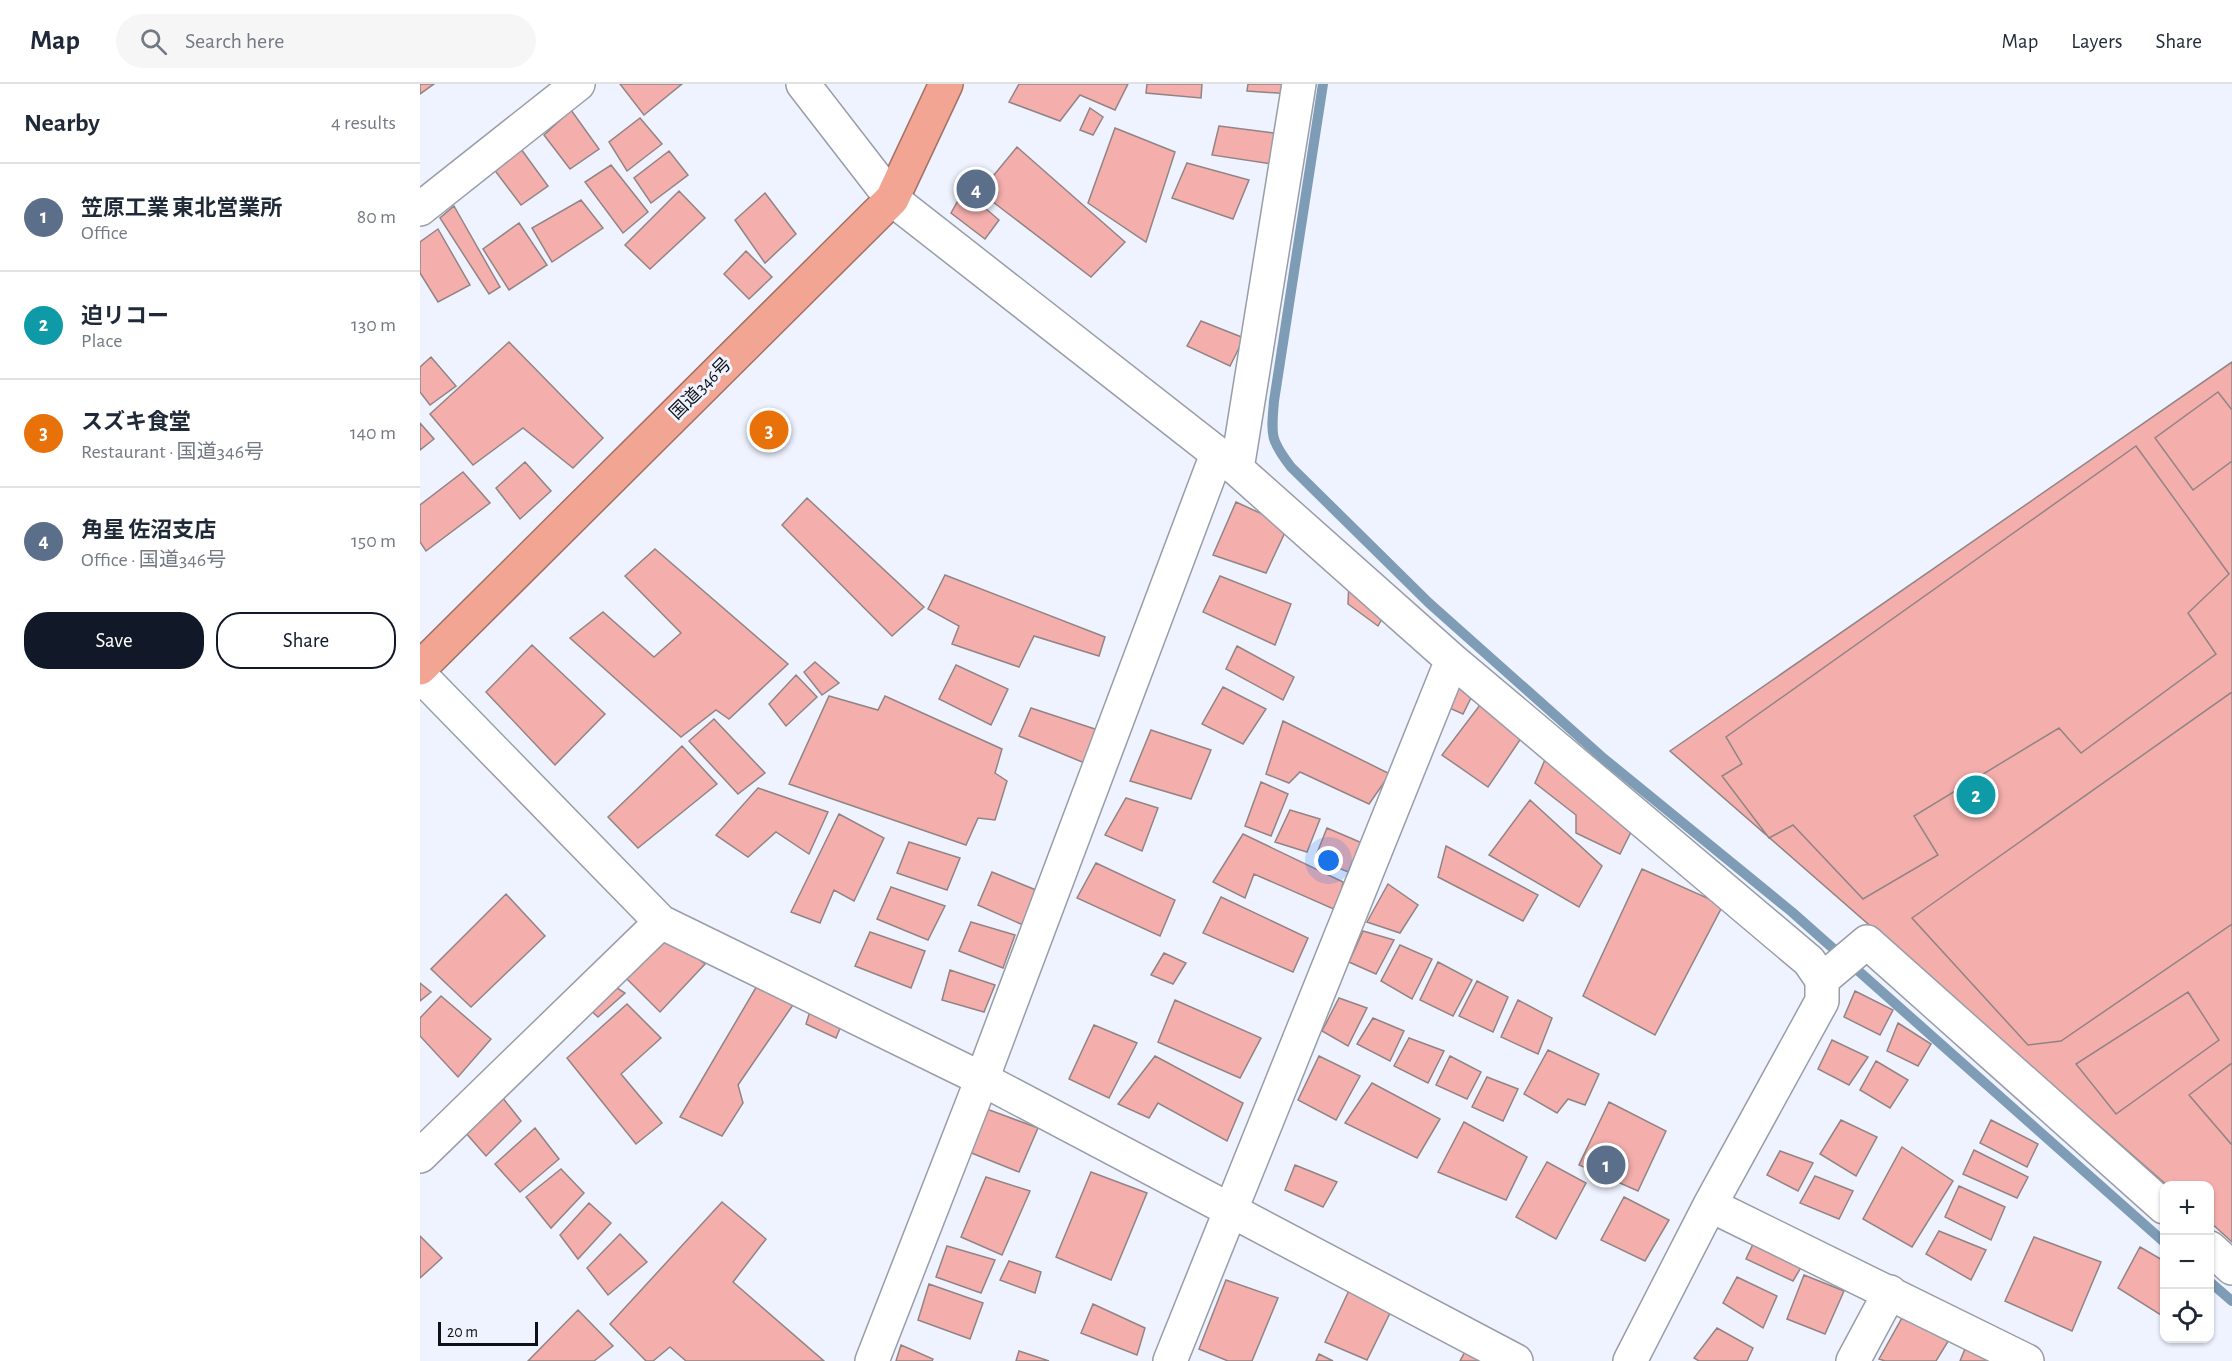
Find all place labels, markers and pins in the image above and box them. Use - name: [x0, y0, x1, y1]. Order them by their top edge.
- pin: 4: [956, 166, 996, 212]
- pin: 3: [750, 408, 788, 452]
- pin: 2: [1956, 772, 1996, 818]
- pin: 1: [1586, 1142, 1626, 1188]

